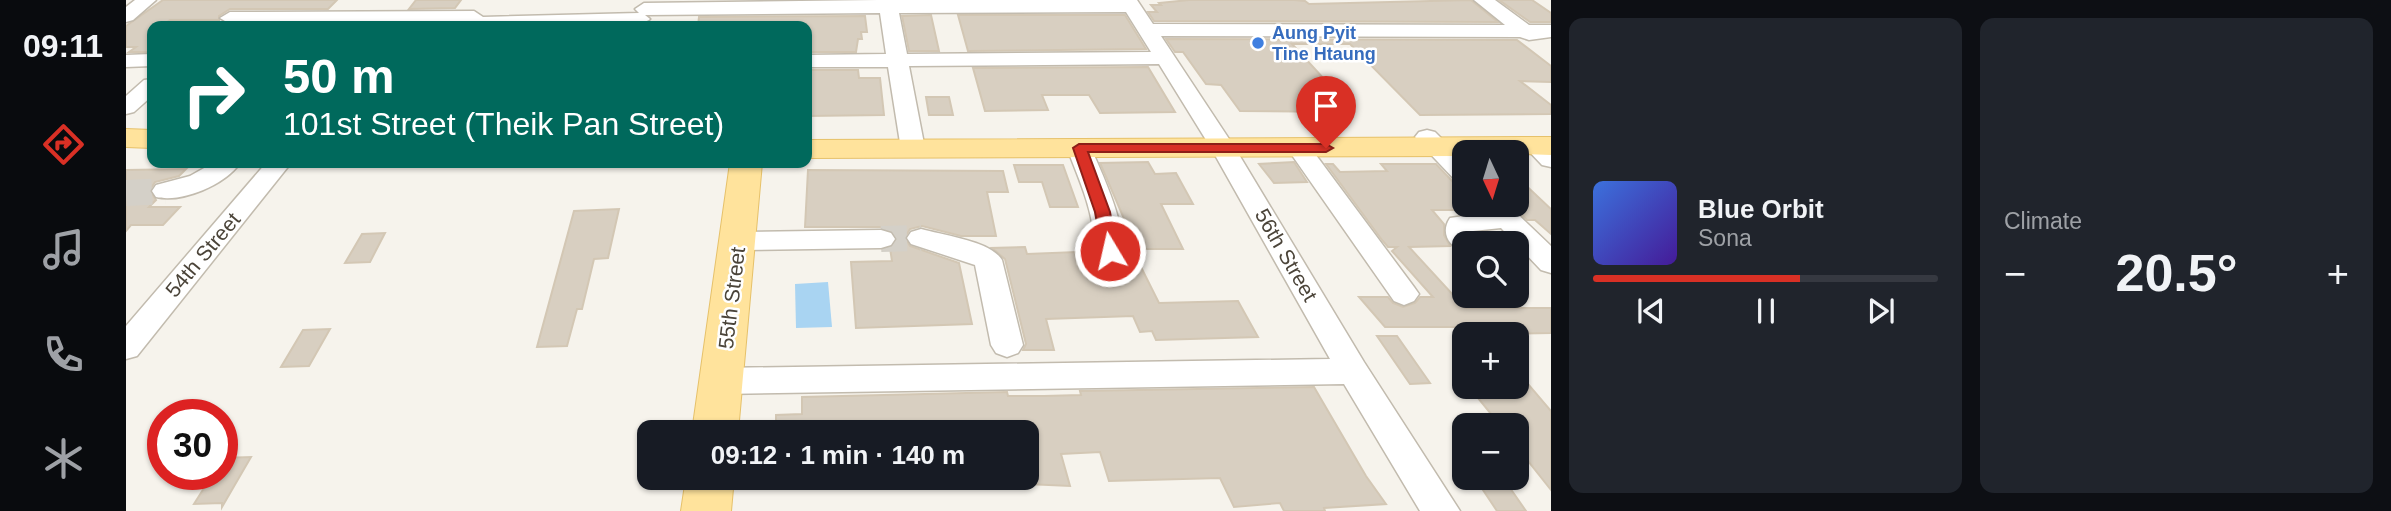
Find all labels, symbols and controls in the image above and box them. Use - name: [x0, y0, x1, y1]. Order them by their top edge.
- place label: Aung Pyit Tine Htaung: [1272, 23, 1376, 64]
- text: 09:11: [23, 28, 103, 64]
- marker: Aung Pyit Tine Htaung: [1250, 35, 1266, 51]
- icon: right: [168, 49, 259, 140]
- text: 50 m: [283, 49, 395, 103]
- pin: [1296, 76, 1356, 148]
- icon: arrive: [1307, 87, 1345, 125]
- text: 101st Street (Theik Pan Street): [283, 106, 724, 142]
- icon: directions: [39, 120, 88, 169]
- north arrow: [1452, 140, 1530, 217]
- map controls: [1452, 140, 1529, 490]
- text: Blue Orbit: [1698, 194, 1824, 224]
- street label: 56th Street: [1251, 205, 1322, 305]
- street label: 54th Street: [161, 208, 245, 301]
- text: Climate: [2004, 208, 2082, 234]
- position arrow: [1073, 214, 1147, 288]
- icon: music: [39, 225, 88, 274]
- text: Sona: [1698, 225, 1752, 251]
- button: search: [1452, 231, 1529, 308]
- text: 20.5°: [2115, 244, 2238, 302]
- street label: 55th Street: [714, 245, 749, 350]
- text: −: [2004, 253, 2026, 295]
- text: +: [2327, 253, 2349, 295]
- icon: previous: [1632, 292, 1670, 330]
- icon: pause: [1747, 292, 1785, 330]
- icon: next: [1862, 292, 1900, 330]
- button: +: [1452, 322, 1529, 399]
- icon: phone: [39, 330, 88, 379]
- speed limit sign: 30: [147, 399, 238, 490]
- button: −: [1452, 413, 1529, 490]
- icon: climate: [39, 434, 88, 483]
- text: 09:12 · 1 min · 140 m: [711, 440, 965, 470]

